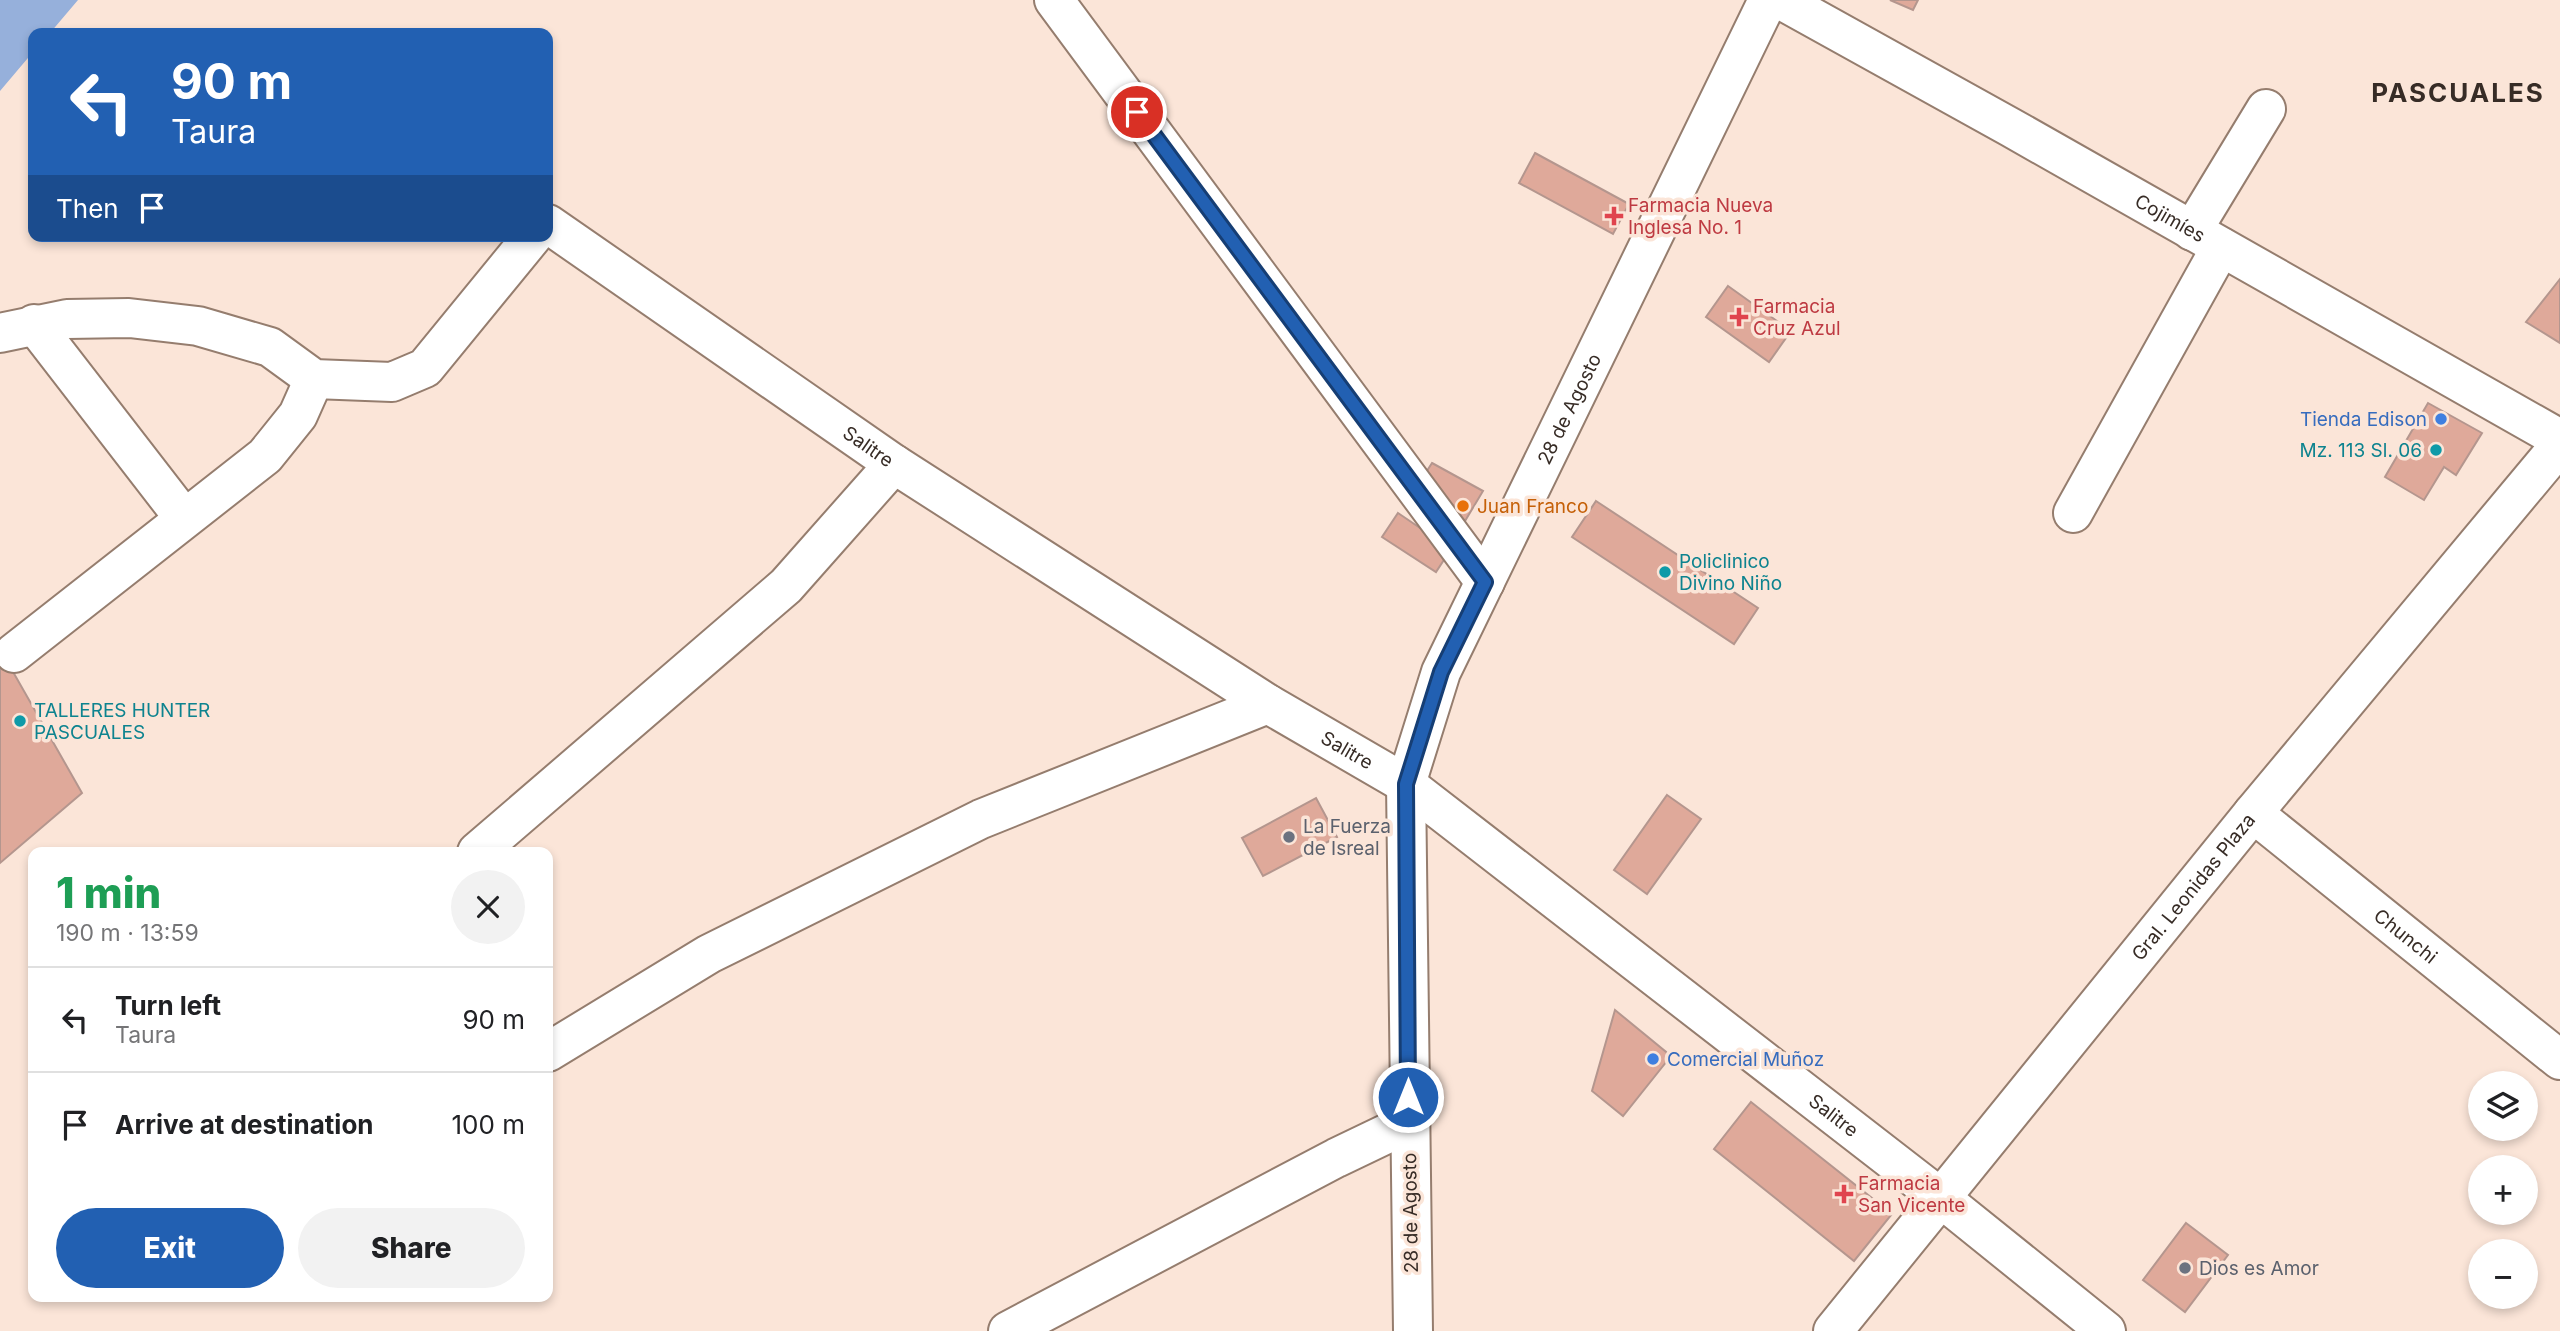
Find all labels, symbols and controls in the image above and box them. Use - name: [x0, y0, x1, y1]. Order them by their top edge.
- text: 90 m: [171, 52, 292, 111]
- icon: left: [56, 56, 147, 147]
- district label: PASCUALES: [2371, 77, 2545, 108]
- pin: [1107, 82, 1167, 142]
- icon: arrive: [1118, 93, 1156, 131]
- text: Taura: [171, 112, 256, 151]
- icon: arrive: [133, 189, 171, 227]
- street label: Cojimíes: [2131, 189, 2209, 247]
- text: Then: [56, 193, 119, 224]
- place label: Farmacia Nueva Inglesa No. 1: [1628, 194, 1773, 239]
- marker: Farmacia Nueva Inglesa No. 1: [1606, 208, 1622, 224]
- place label: Farmacia Cruz Azul: [1753, 295, 1841, 340]
- marker: Farmacia Cruz Azul: [1731, 309, 1747, 325]
- street label: 28 de Agosto: [1533, 350, 1606, 468]
- place label: Tienda Edison: [2300, 408, 2427, 431]
- marker: Tienda Edison: [2433, 411, 2449, 427]
- street label: Salitre: [839, 421, 898, 472]
- place label: Mz. 113 Sl. 06: [2300, 439, 2422, 462]
- marker: Mz. 113 Sl. 06: [2428, 442, 2444, 458]
- place label: Juan Franco: [1477, 495, 1588, 518]
- marker: Juan Franco: [1455, 498, 1471, 514]
- place label: Policlinico Divino Niño: [1679, 550, 1782, 595]
- marker: Policlinico Divino Niño: [1657, 564, 1673, 580]
- place label: TALLERES HUNTER PASCUALES: [34, 699, 210, 744]
- marker: TALLERES HUNTER PASCUALES: [12, 713, 28, 729]
- street label: Salitre: [1317, 726, 1377, 774]
- street label: Gral. Leonidas Plaza: [2127, 809, 2260, 965]
- place label: La Fuerza de Isreal: [1303, 815, 1391, 860]
- marker: La Fuerza de Isreal: [1281, 829, 1297, 845]
- text: 1 min: [56, 867, 161, 918]
- button: close: [451, 870, 525, 944]
- street label: Chunchi: [2369, 904, 2442, 969]
- text: 190 m · 13:59: [56, 919, 199, 947]
- text: Turn left: [115, 990, 221, 1021]
- icon: left: [56, 1001, 94, 1039]
- text: 90 m: [462, 1004, 525, 1035]
- text: Taura: [115, 1021, 176, 1049]
- place label: Comercial Muñoz: [1667, 1048, 1824, 1071]
- marker: Comercial Muñoz: [1645, 1051, 1661, 1067]
- position arrow: [1371, 1060, 1445, 1134]
- map controls: [2468, 1071, 2538, 1309]
- button: layers: [2468, 1071, 2538, 1141]
- street label: Salitre: [1804, 1089, 1863, 1142]
- icon: arrive: [56, 1106, 94, 1144]
- text: Arrive at destination: [115, 1109, 374, 1140]
- text: 100 m: [452, 1109, 525, 1140]
- street label: 28 de Agosto: [1398, 1153, 1423, 1273]
- button: +: [2468, 1155, 2538, 1225]
- place label: Farmacia San Vicente: [1858, 1172, 1965, 1217]
- marker: Farmacia San Vicente: [1836, 1186, 1852, 1202]
- button: Exit: [56, 1208, 284, 1288]
- button: Share: [298, 1208, 525, 1288]
- button: −: [2468, 1239, 2538, 1309]
- place label: Dios es Amor: [2199, 1257, 2319, 1280]
- marker: Dios es Amor: [2177, 1260, 2193, 1276]

